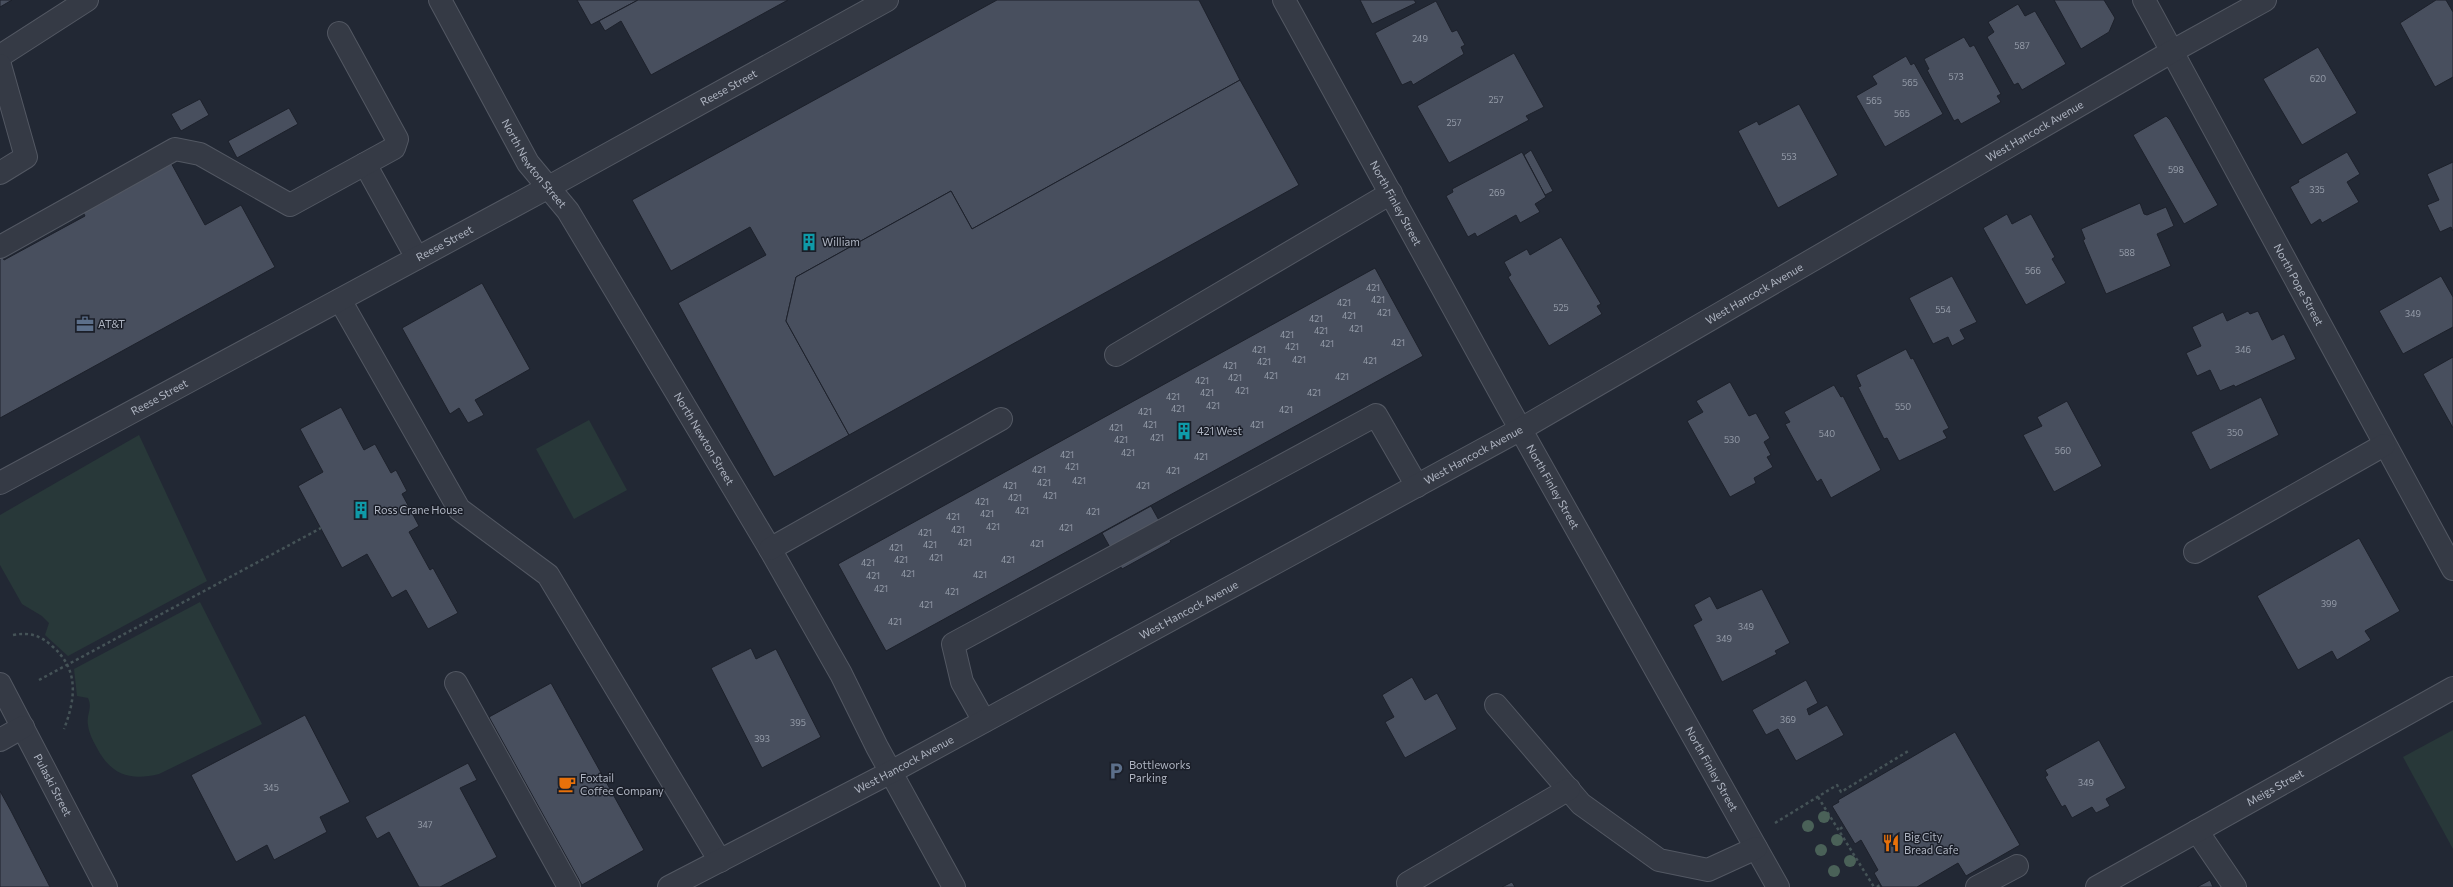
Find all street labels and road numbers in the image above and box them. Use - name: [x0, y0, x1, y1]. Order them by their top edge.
- street label: Reese Street: [698, 66, 759, 108]
- street label: West Hancock Avenue: [1983, 97, 2085, 164]
- street label: North Newton Street: [499, 117, 570, 211]
- street label: North Finley Street: [1368, 158, 1425, 248]
- street label: Reese Street: [414, 222, 475, 263]
- street label: North Pope Street: [2272, 241, 2327, 328]
- street label: West Hancock Avenue: [1703, 260, 1805, 327]
- street label: Reese Street: [128, 376, 190, 417]
- street label: North Newton Street: [672, 390, 737, 488]
- street label: West Hancock Avenue: [1421, 422, 1525, 487]
- street label: North Finley Street: [1524, 442, 1582, 531]
- street label: West Hancock Avenue: [1137, 577, 1240, 642]
- street label: North Finley Street: [1683, 724, 1741, 814]
- street label: West Hancock Avenue: [852, 732, 956, 796]
- street label: Pulaski Street: [32, 751, 75, 819]
- street label: Meigs Street: [2244, 766, 2306, 808]

